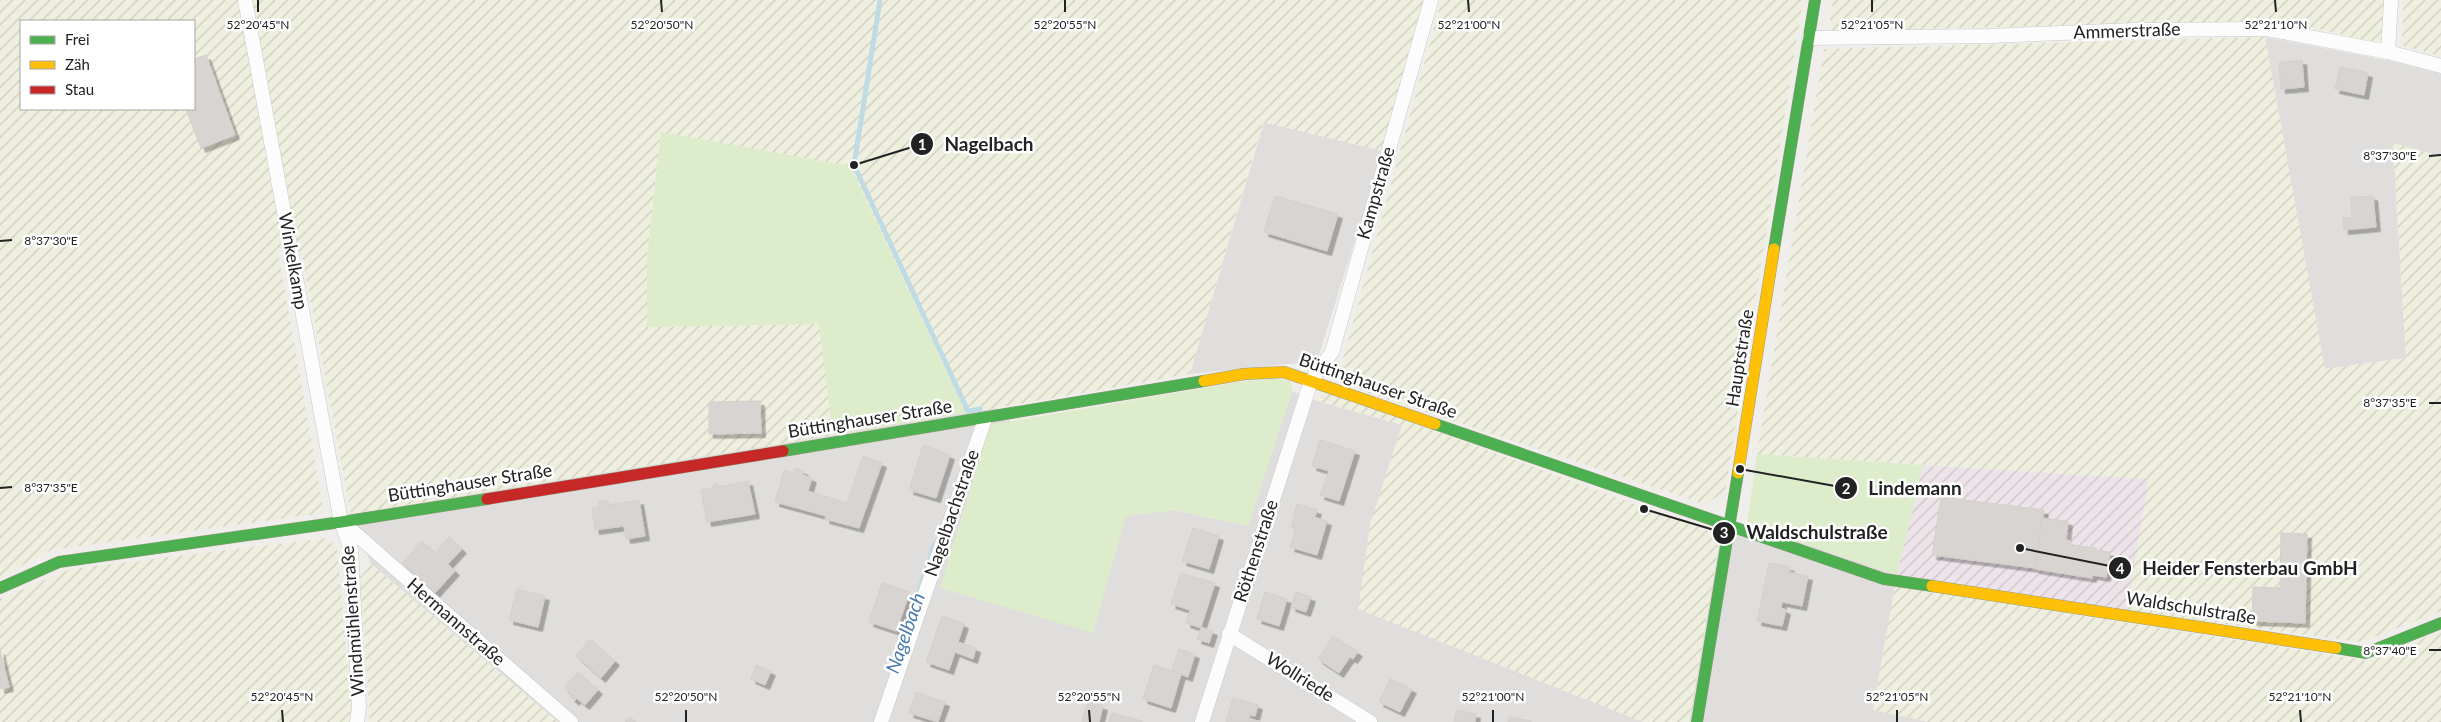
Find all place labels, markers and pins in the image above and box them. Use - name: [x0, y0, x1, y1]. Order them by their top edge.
- callout: Nagelbach: [909, 127, 1043, 161]
- callout: Lindemann: [1833, 471, 1972, 505]
- callout: Waldschulstraße: [1711, 516, 1897, 550]
- callout: Heider Fensterbau GmbH: [2107, 551, 2368, 585]

